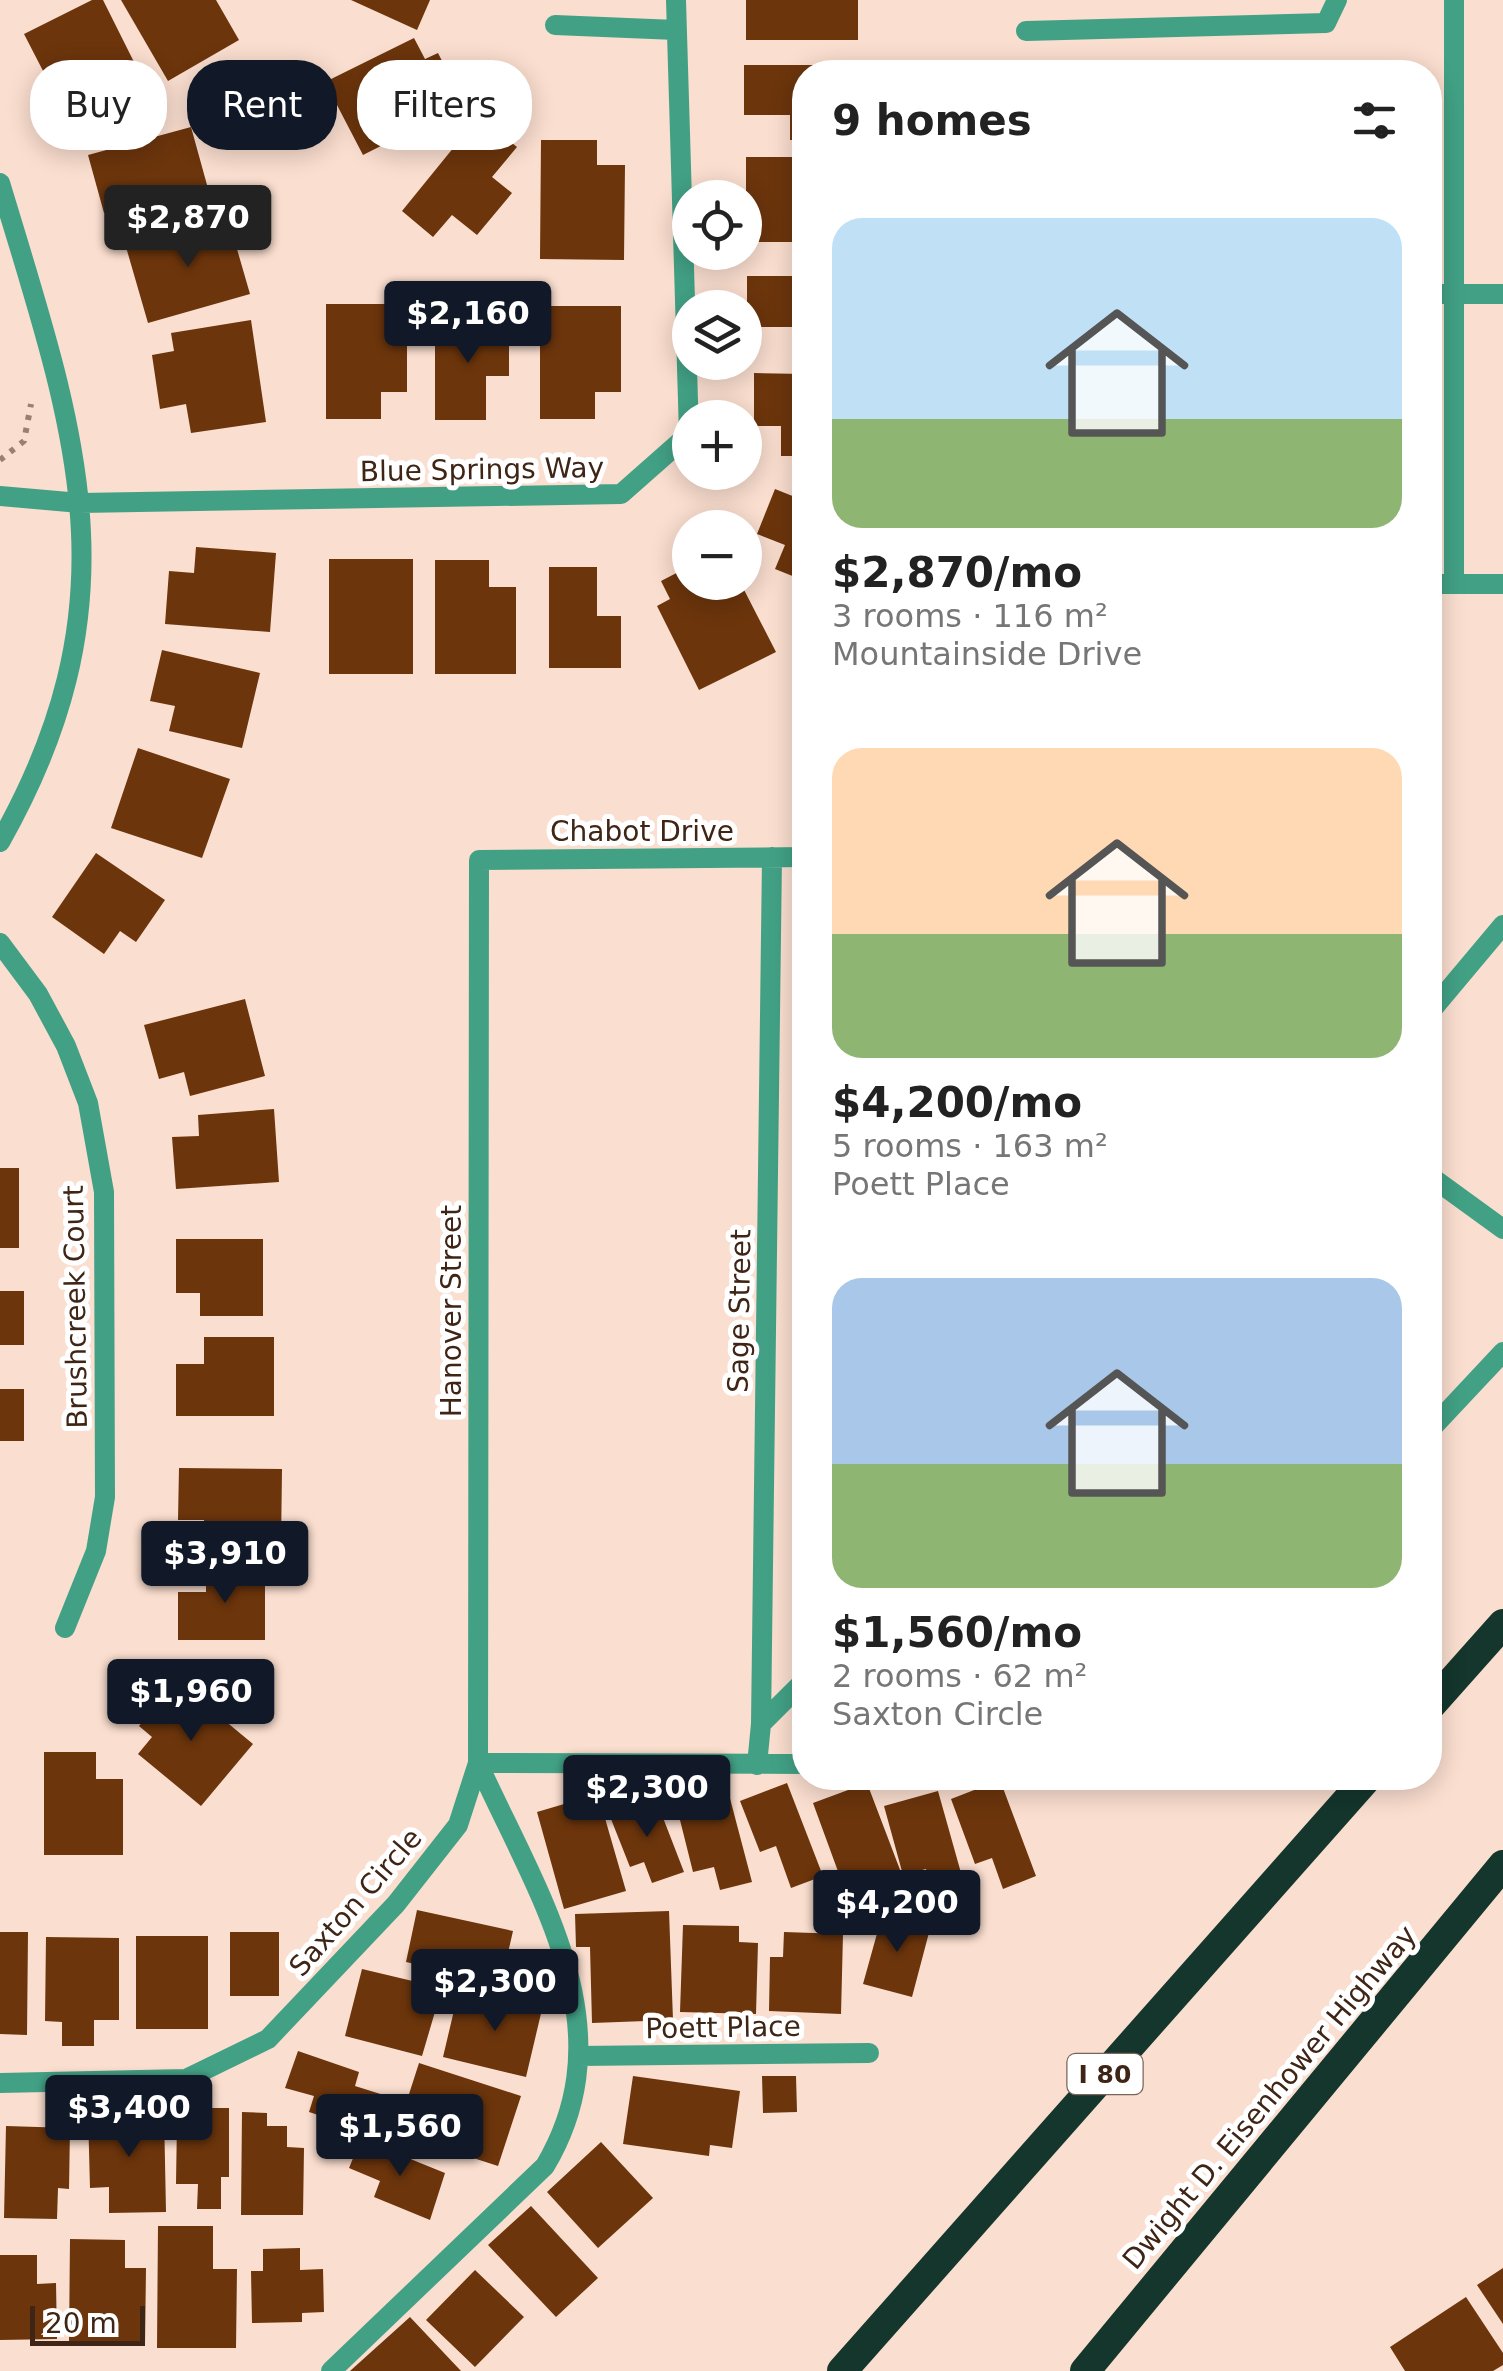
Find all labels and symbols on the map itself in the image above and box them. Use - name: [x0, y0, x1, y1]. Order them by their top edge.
- pin: $2,870: [107, 185, 269, 270]
- pin: $2,160: [387, 281, 549, 366]
- street label: Blue Springs Way: [360, 451, 604, 488]
- street label: Chabot Drive: [550, 815, 734, 848]
- street label: Brushcreek Court: [57, 1185, 94, 1429]
- street label: Hanover Street: [435, 1205, 468, 1417]
- street label: Sage Street: [722, 1229, 757, 1393]
- pin: $3,910: [144, 1521, 306, 1606]
- pin: $1,960: [110, 1659, 272, 1744]
- pin: $2,300: [566, 1755, 728, 1840]
- street label: Saxton Circle: [282, 1822, 428, 1983]
- pin: $4,200: [816, 1870, 978, 1955]
- street label: Dwight D. Eisenhower Highway: [1116, 1919, 1423, 2276]
- pin: $2,300: [414, 1949, 576, 2034]
- street label: Poett Place: [645, 2010, 801, 2045]
- road number: I 80: [1068, 2054, 1142, 2094]
- pin: $3,400: [48, 2075, 210, 2160]
- pin: $1,560: [319, 2094, 481, 2179]
- scale bar: [30, 2301, 145, 2346]

